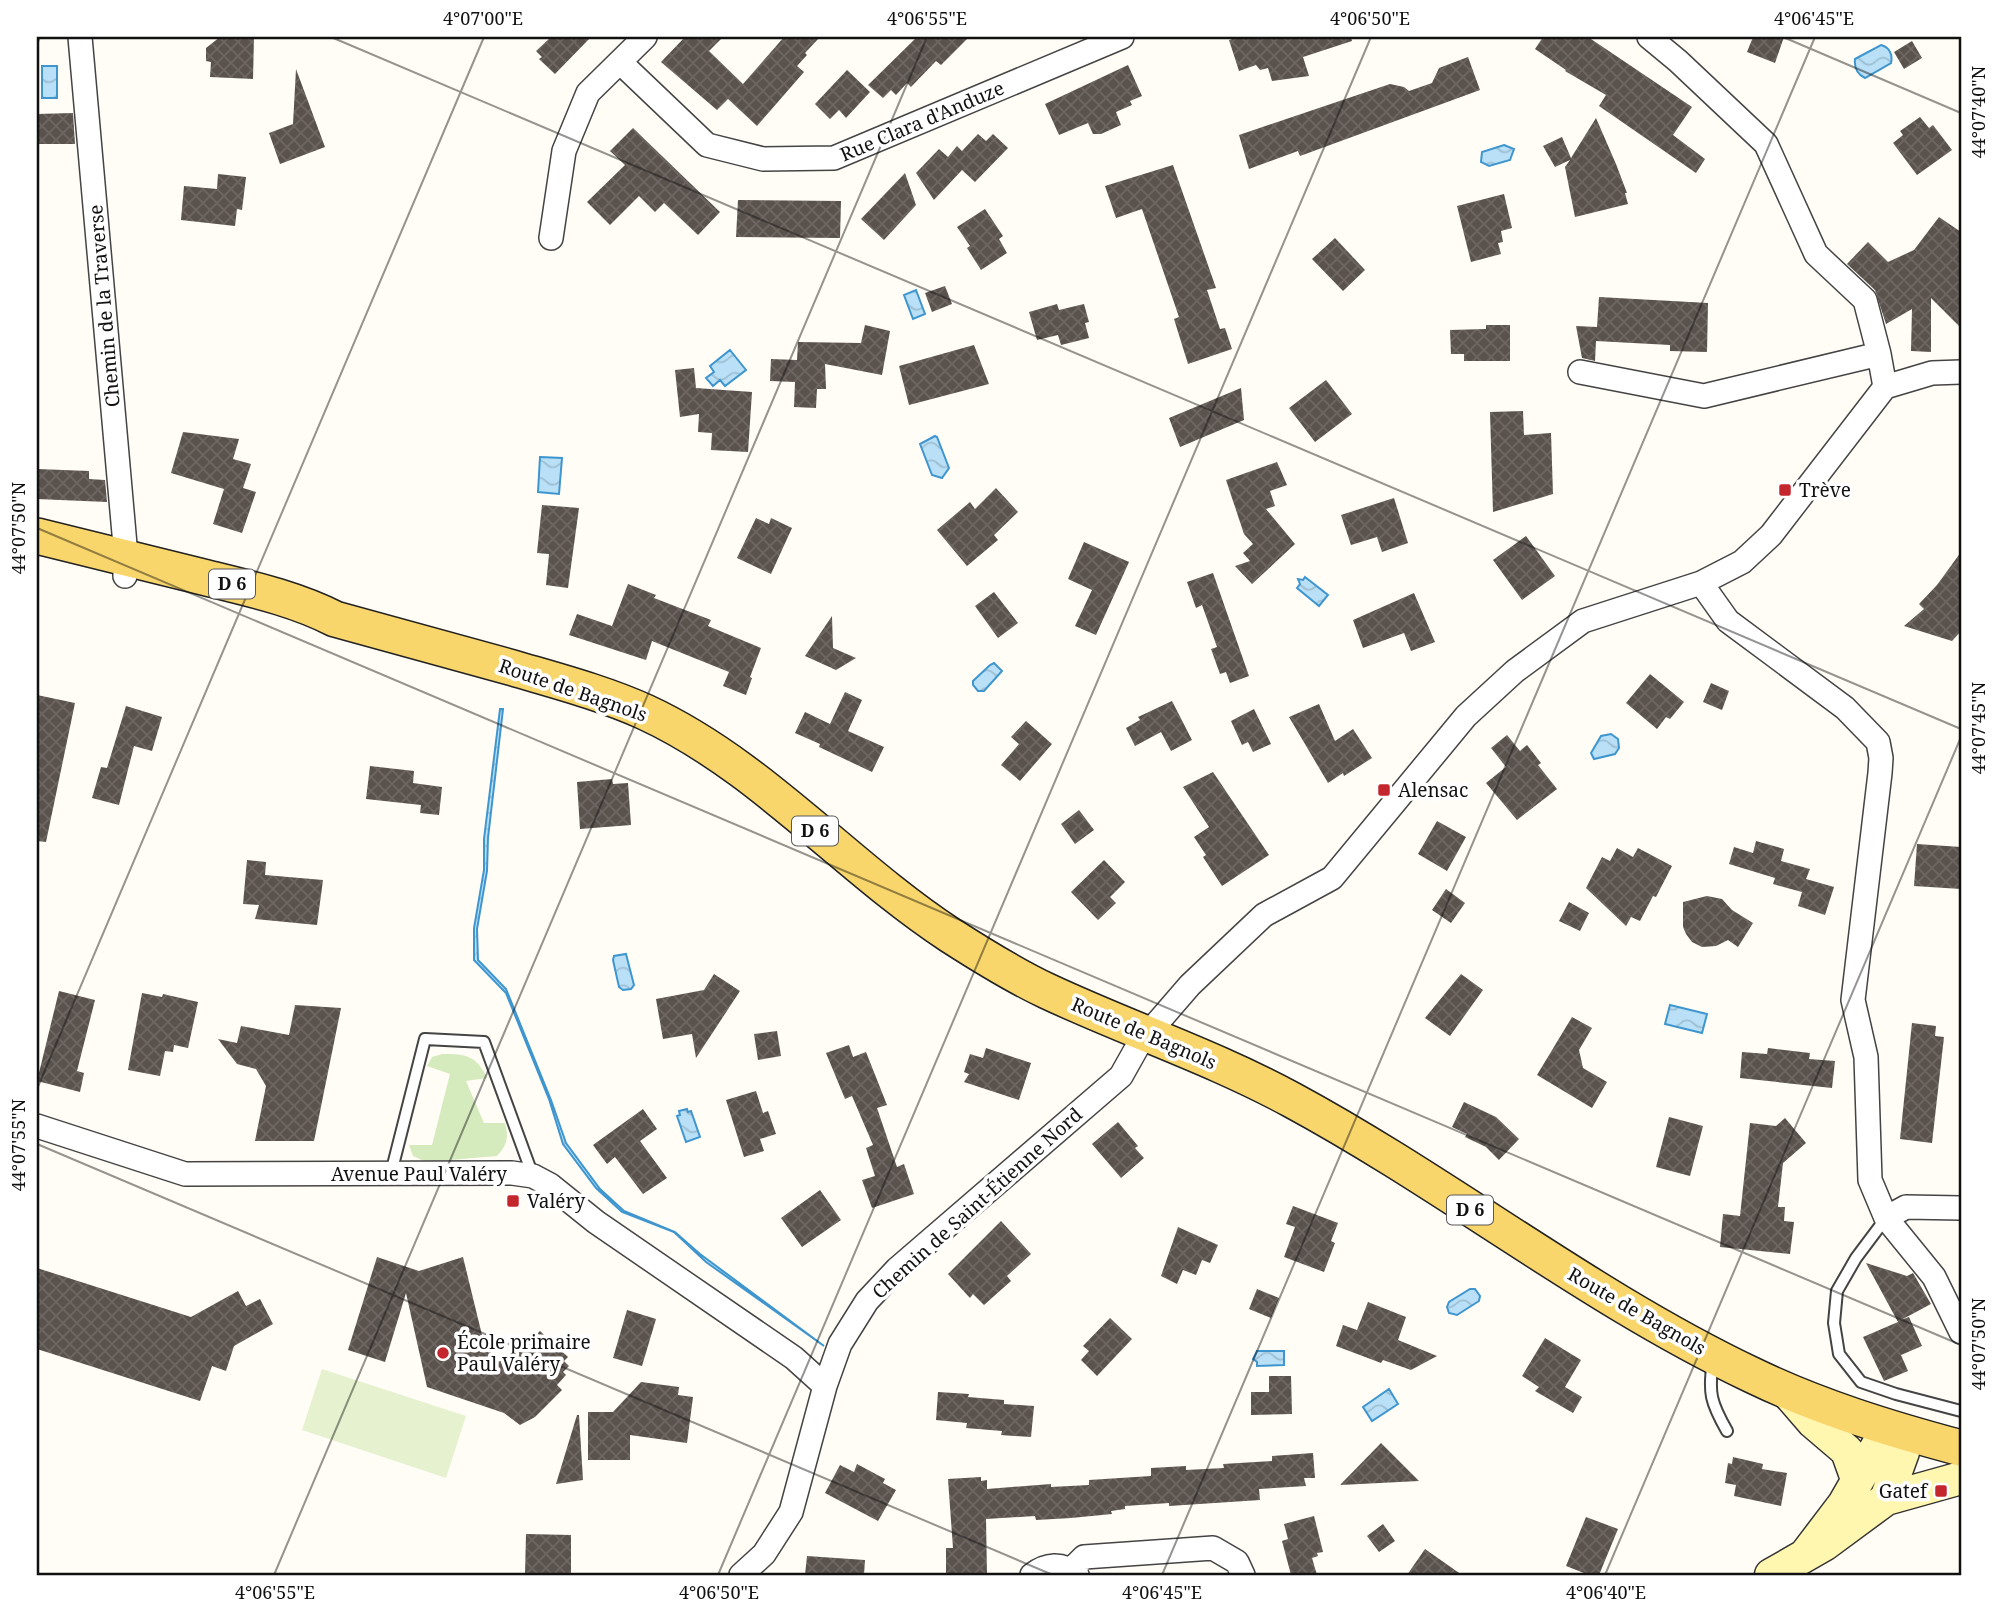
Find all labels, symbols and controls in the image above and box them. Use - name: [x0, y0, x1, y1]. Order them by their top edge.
- text: 4°07'00"E: [443, 6, 523, 30]
- text: 4°06'55"E: [887, 6, 967, 30]
- text: 4°06'50"E: [1330, 6, 1410, 30]
- text: 4°06'45"E: [1774, 6, 1854, 30]
- text: 44°07'40"N: [1966, 65, 1990, 158]
- street label: Rue Clara d'Anduze: [836, 75, 1008, 167]
- street label: Chemin de la Traverse: [82, 204, 126, 408]
- place label: Trève: [1799, 477, 1851, 503]
- text: 44°07'50"N: [6, 481, 30, 574]
- marker: Trève: [1777, 482, 1793, 498]
- road number: D 6: [209, 570, 255, 598]
- street label: Route de Bagnols: [495, 652, 651, 728]
- text: 44°07'45"N: [1966, 681, 1990, 774]
- place label: Alensac: [1398, 777, 1468, 803]
- marker: Alensac: [1376, 782, 1392, 798]
- road number: D 6: [792, 816, 838, 846]
- street label: Route de Bagnols: [1068, 991, 1220, 1075]
- text: 44°07'55"N: [6, 1098, 30, 1191]
- street label: Chemin de Saint-Étienne Nord: [866, 1101, 1088, 1304]
- street label: Avenue Paul Valéry: [331, 1161, 507, 1187]
- place label: Valéry: [527, 1188, 585, 1214]
- marker: Valéry: [505, 1193, 521, 1209]
- road number: D 6: [1447, 1196, 1493, 1224]
- street label: Route de Bagnols: [1563, 1261, 1711, 1361]
- text: 44°07'50"N: [1966, 1297, 1990, 1390]
- place label: École primaire Paul Valéry: [457, 1329, 591, 1377]
- marker: École primaire Paul Valéry: [435, 1345, 451, 1361]
- place label: Gatef: [1879, 1478, 1929, 1504]
- marker: Gatef: [1933, 1483, 1949, 1499]
- text: 4°06'55"E: [235, 1580, 315, 1604]
- text: 4°06'50"E: [679, 1580, 759, 1604]
- text: 4°06'45"E: [1122, 1580, 1202, 1604]
- text: 4°06'40"E: [1566, 1580, 1646, 1604]

